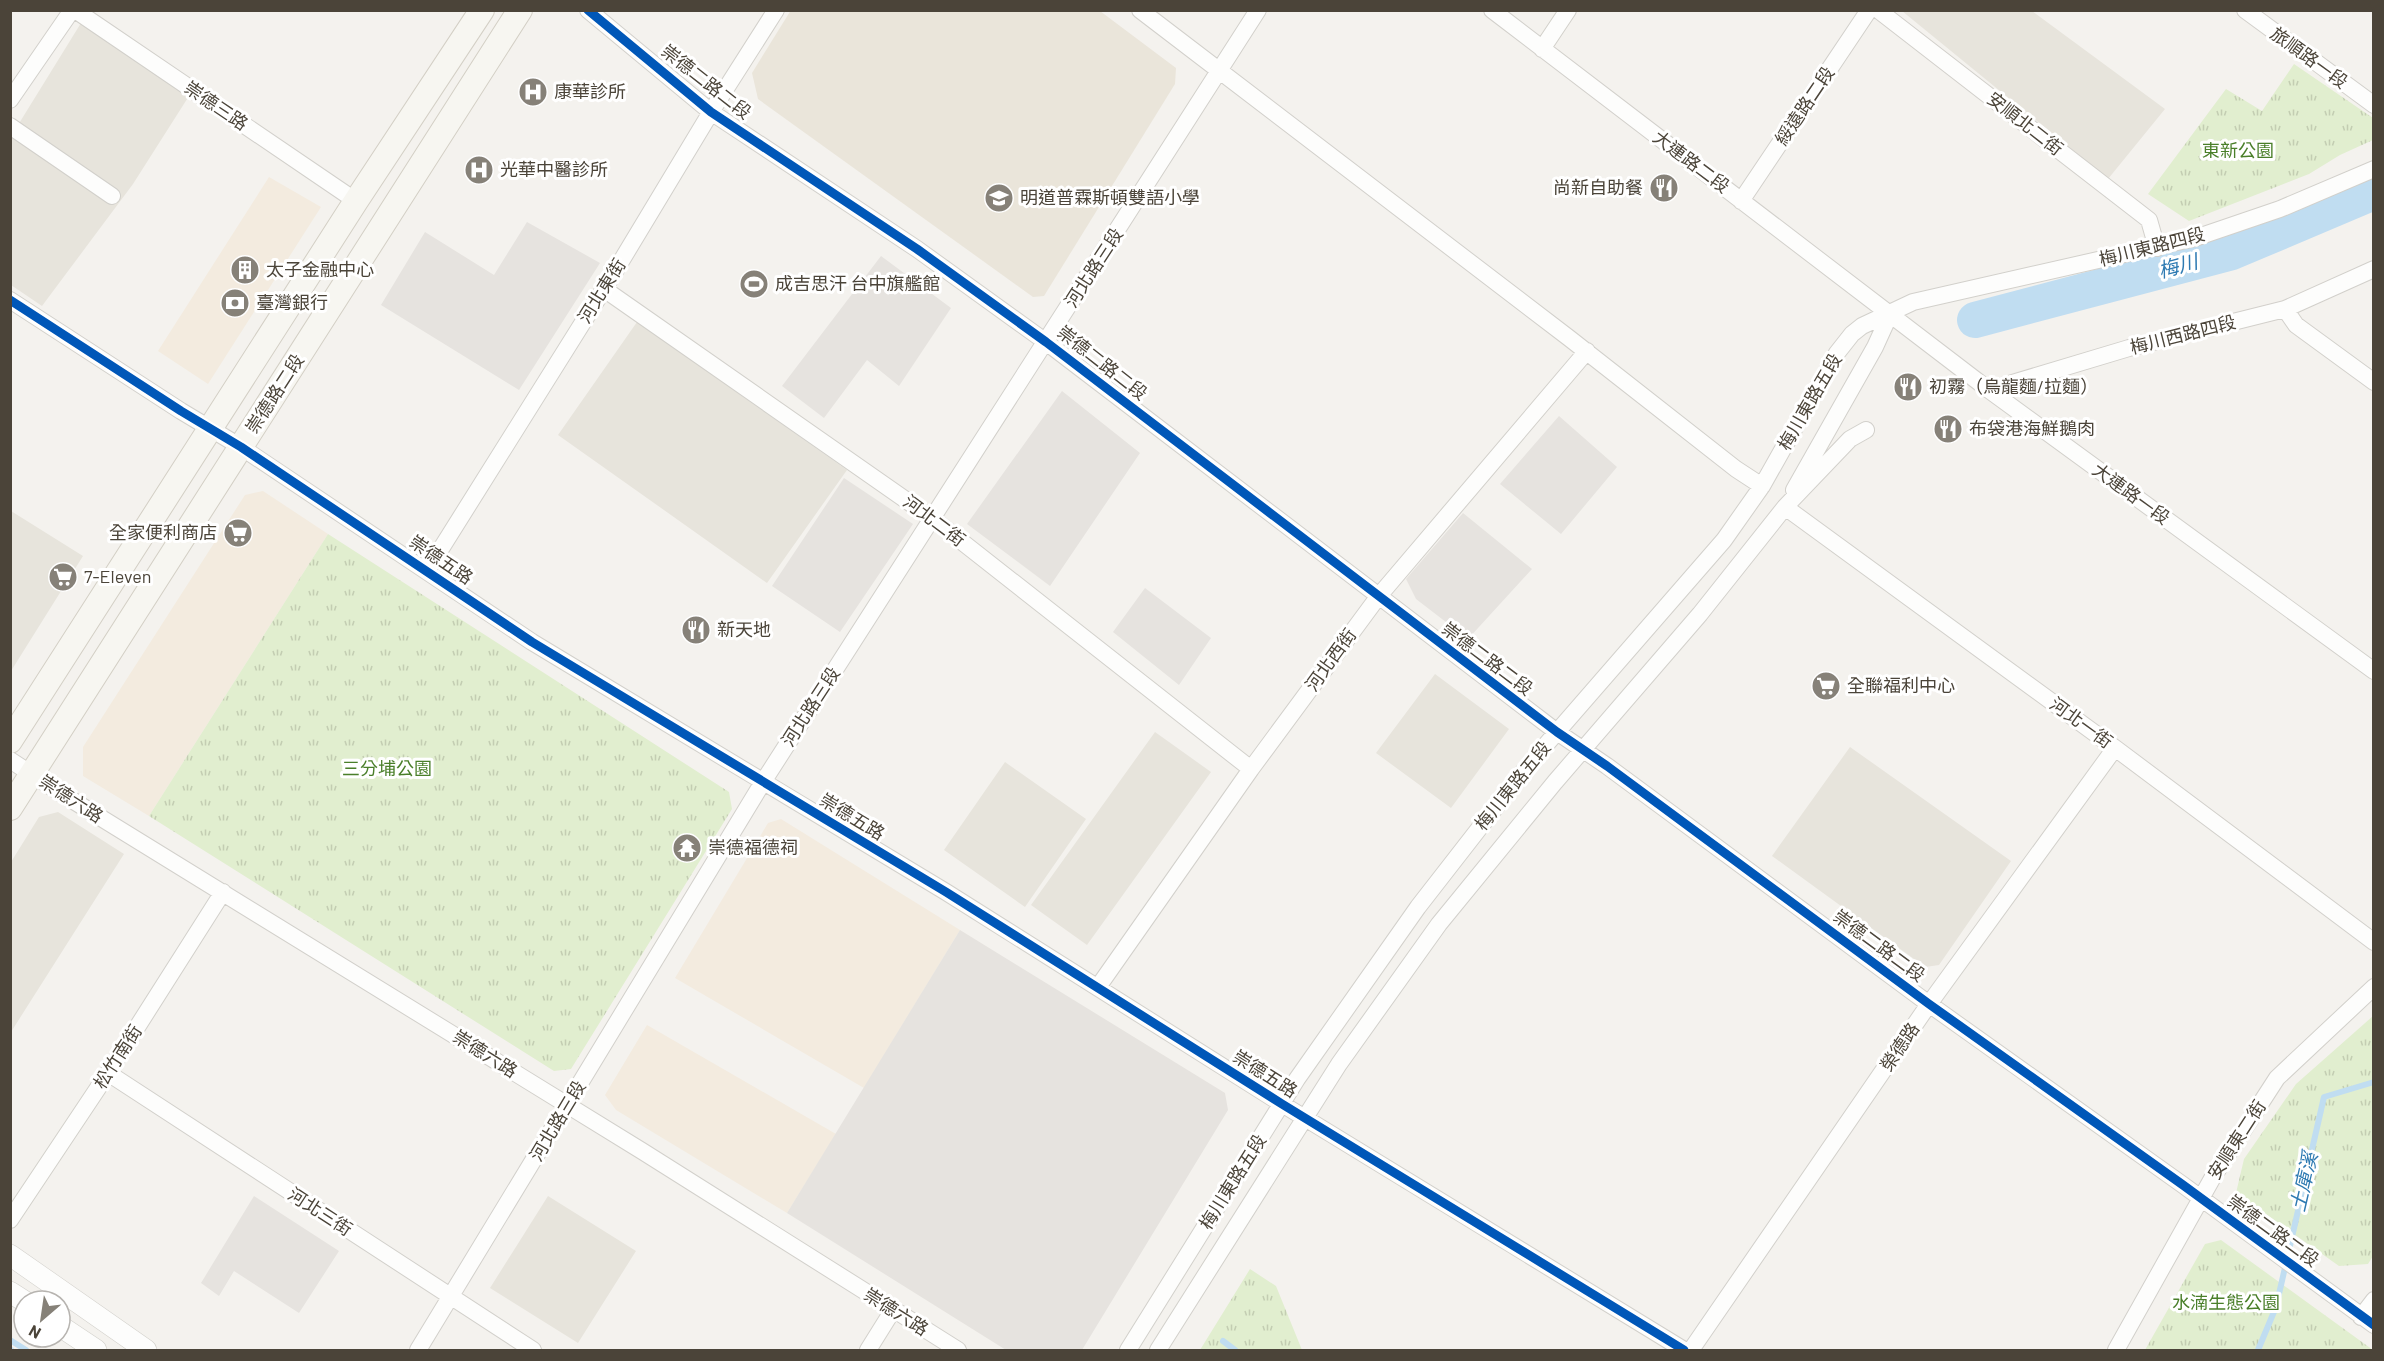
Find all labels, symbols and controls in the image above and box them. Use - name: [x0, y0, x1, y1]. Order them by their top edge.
- street label: 旅順路一段: [2267, 22, 2352, 93]
- street label: 崇德二路二段: [657, 39, 756, 123]
- street label: 綏遠路二段: [1770, 62, 1838, 149]
- street label: 崇德三路: [181, 76, 253, 134]
- hospital icon: 康華診所: [517, 76, 549, 108]
- place label: 康華診所: [554, 80, 626, 102]
- street label: 安順北二街: [1983, 87, 2068, 160]
- street label: 大連路二段: [1649, 125, 1734, 197]
- park label: 東新公園: [2202, 139, 2274, 161]
- hospital icon: 光華中醫診所: [463, 154, 495, 186]
- place label: 光華中醫診所: [500, 158, 608, 180]
- restaurant icon: 尚新自助餐: [1648, 172, 1680, 204]
- place label: 尚新自助餐: [1553, 176, 1643, 198]
- school or university icon: 明道普霖斯頓雙語小學: [983, 182, 1015, 214]
- place label: 明道普霖斯頓雙語小學: [1020, 186, 1200, 208]
- street label: 梅川東路四段: [2097, 223, 2207, 271]
- street label: 河北路三段: [1059, 224, 1127, 311]
- water label: 梅川: [2156, 249, 2200, 283]
- building icon: 太子金融中心: [229, 254, 261, 286]
- street label: 河北東街: [573, 254, 630, 327]
- place label: 太子金融中心: [266, 258, 374, 280]
- sports icon: 成吉思汗 台中旗艦館: [738, 268, 770, 300]
- place label: 成吉思汗 台中旗艦館: [775, 272, 941, 294]
- bank icon: 臺灣銀行: [219, 287, 251, 319]
- place label: 臺灣銀行: [256, 291, 328, 313]
- street label: 梅川西路四段: [2128, 310, 2238, 358]
- street label: 崇德二路二段: [1053, 320, 1152, 404]
- street label: 梅川東路五段: [1773, 349, 1846, 454]
- street label: 崇德路二段: [240, 350, 308, 437]
- restaurant icon: 初霧（烏龍麵/拉麵）: [1892, 371, 1924, 403]
- place label: 初霧（烏龍麵/拉麵）: [1929, 375, 2098, 397]
- restaurant icon: 布袋港海鮮鵝肉: [1932, 413, 1964, 445]
- place label: 布袋港海鮮鵝肉: [1969, 417, 2095, 439]
- street label: 大連路一段: [2089, 458, 2174, 529]
- street label: 河北二街: [899, 490, 970, 551]
- supermarket icon: 全家便利商店: [222, 517, 254, 549]
- place label: 全家便利商店: [109, 521, 217, 543]
- street label: 崇德五路: [406, 530, 478, 588]
- supermarket icon: 7-Eleven: [47, 561, 79, 593]
- place label: 7-Eleven: [84, 565, 152, 587]
- restaurant icon: 新天地: [680, 614, 712, 646]
- street label: 崇德二路二段: [1438, 617, 1537, 699]
- place label: 新天地: [717, 618, 771, 640]
- street label: 河北西街: [1300, 624, 1360, 695]
- street label: 河北路三段: [776, 663, 844, 750]
- supermarket icon: 全聯福利中心: [1810, 670, 1842, 702]
- place label: 全聯福利中心: [1847, 674, 1955, 696]
- street label: 河北一街: [2046, 692, 2117, 752]
- street label: 梅川東路五段: [1470, 736, 1555, 834]
- park label: 三分埔公園: [342, 757, 432, 779]
- street label: 崇德六路: [35, 769, 108, 827]
- street label: 崇德五路: [816, 788, 889, 844]
- temple icon: 崇德福德祠: [671, 832, 703, 864]
- place label: 崇德福德祠: [708, 836, 798, 858]
- street label: 崇德二路二段: [1829, 905, 1930, 986]
- street label: 榮德路: [1875, 1018, 1923, 1075]
- street label: 松竹南街: [88, 1020, 146, 1093]
- street label: 崇德六路: [449, 1025, 522, 1082]
- street label: 崇德五路: [1229, 1045, 1302, 1102]
- street label: 河北路三段: [525, 1076, 590, 1165]
- street label: 安順東二街: [2202, 1096, 2270, 1183]
- street label: 梅川東路五段: [1194, 1130, 1270, 1233]
- water label: 土庫溪: [2285, 1147, 2322, 1214]
- street label: 河北三街: [284, 1182, 357, 1240]
- street label: 崇德二路二段: [2223, 1190, 2324, 1271]
- street label: 崇德六路: [860, 1283, 933, 1340]
- north arrow: [12, 1289, 72, 1349]
- park label: 水湳生態公園: [2172, 1291, 2280, 1313]
- text: N: [25, 1322, 44, 1343]

